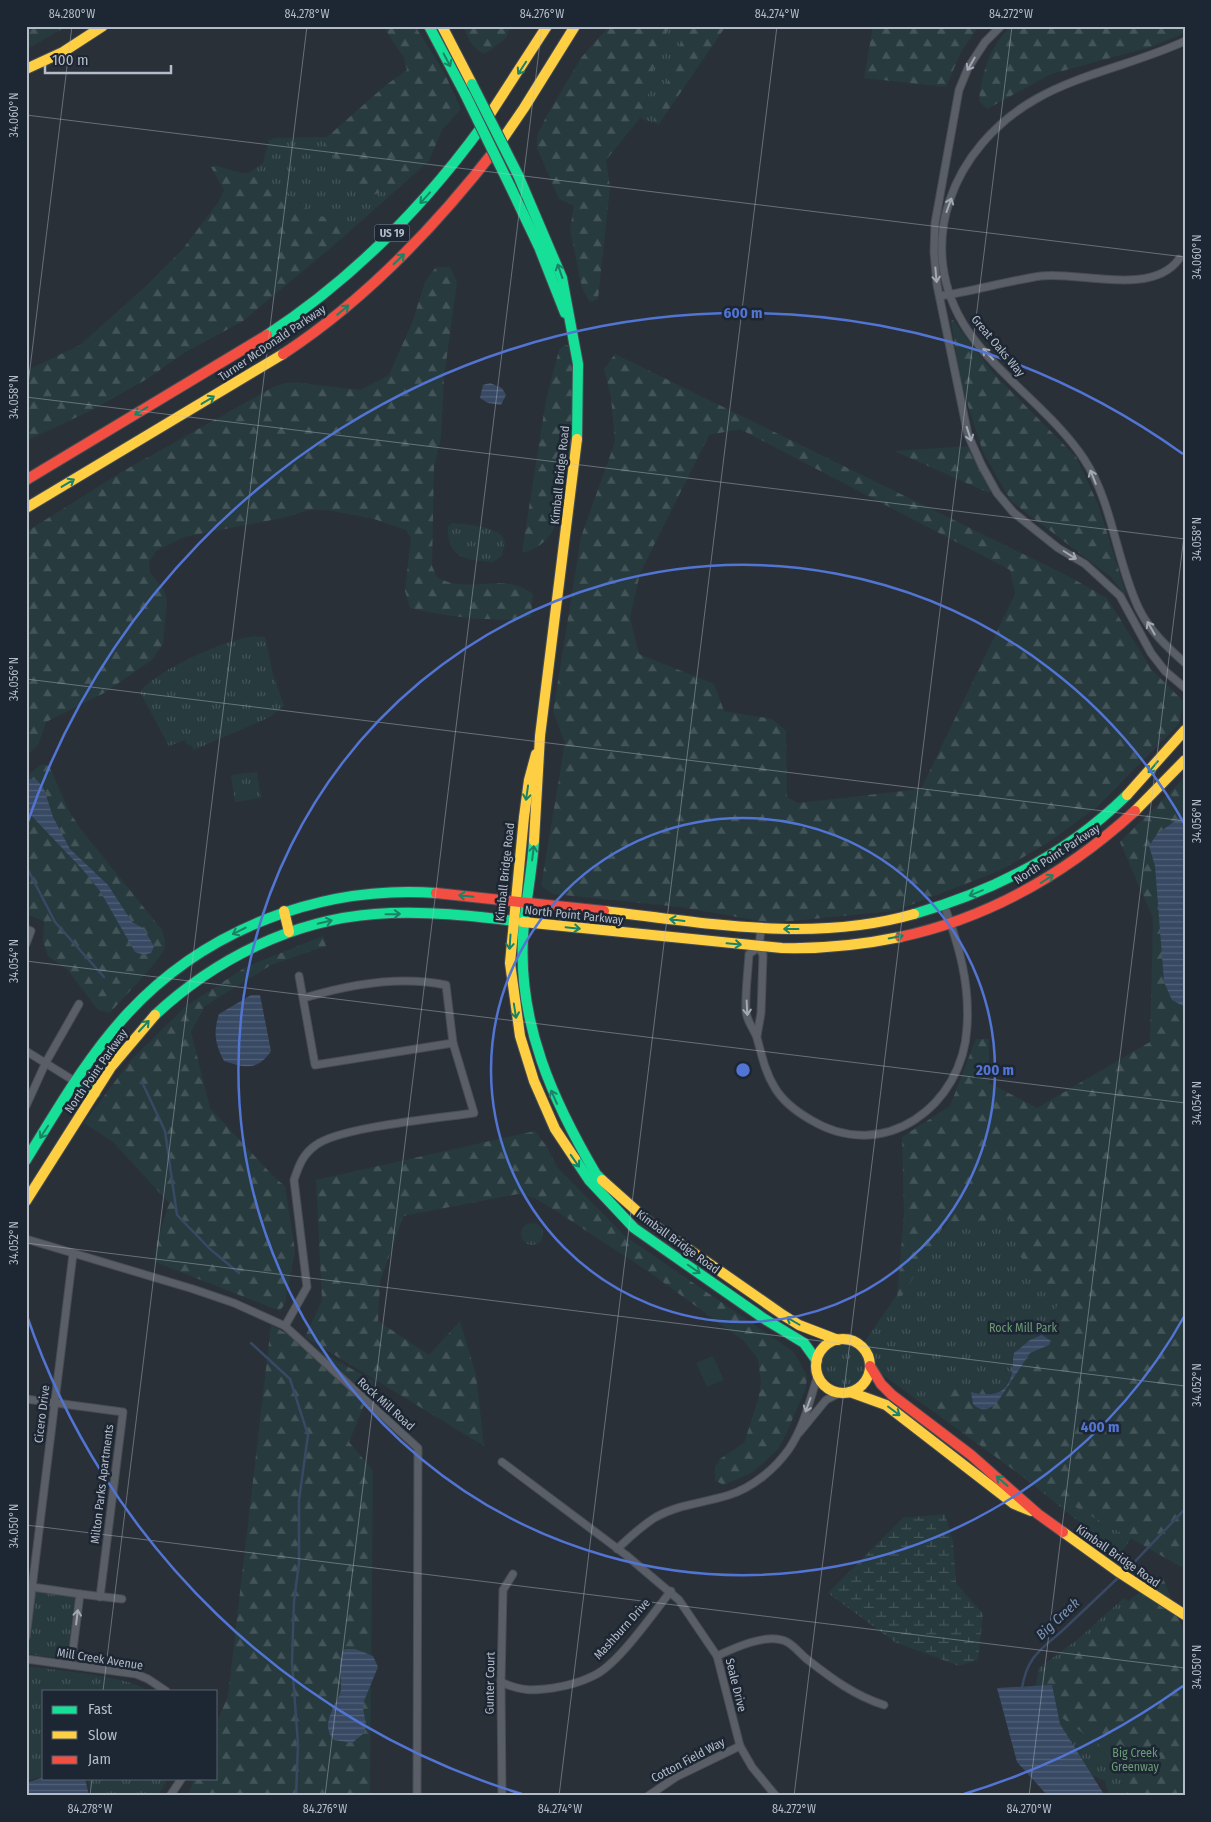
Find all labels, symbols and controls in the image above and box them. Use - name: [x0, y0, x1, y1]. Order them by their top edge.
- text: 84.280°W: [49, 7, 95, 21]
- text: 84.278°W: [285, 7, 329, 21]
- text: 84.276°W: [520, 7, 564, 21]
- text: 84.274°W: [755, 7, 799, 21]
- text: 84.272°W: [989, 7, 1033, 21]
- scale bar: [45, 42, 171, 74]
- text: 100 m: [52, 51, 89, 69]
- one-way arrow: [443, 52, 452, 67]
- one-way arrow: [965, 57, 975, 71]
- one-way arrow: [517, 61, 527, 75]
- text: 34.060°N: [7, 93, 21, 137]
- one-way arrow: [419, 191, 431, 204]
- one-way arrow: [945, 198, 954, 213]
- road number: US 19: [374, 224, 410, 242]
- text: 34.060°N: [1190, 235, 1204, 279]
- one-way arrow: [393, 253, 406, 265]
- one-way arrow: [555, 264, 564, 279]
- one-way arrow: [932, 266, 941, 282]
- street label: Turner McDonald Parkway: [216, 302, 329, 384]
- one-way arrow: [336, 304, 349, 315]
- text: 600 m: [724, 304, 762, 322]
- street label: Great Oaks Way: [968, 313, 1028, 380]
- one-way arrow: [982, 348, 994, 361]
- text: 34.058°N: [7, 375, 21, 419]
- one-way arrow: [200, 394, 214, 404]
- one-way arrow: [135, 407, 149, 417]
- street label: Kimball Bridge Road: [548, 425, 572, 525]
- one-way arrow: [964, 425, 974, 441]
- one-way arrow: [1087, 470, 1097, 485]
- one-way arrow: [61, 478, 75, 488]
- text: 34.058°N: [1190, 517, 1204, 561]
- one-way arrow: [1063, 551, 1077, 561]
- one-way arrow: [1146, 621, 1156, 635]
- text: 34.056°N: [7, 657, 21, 701]
- one-way arrow: [1148, 760, 1159, 773]
- one-way arrow: [522, 785, 532, 801]
- text: 34.056°N: [1190, 799, 1204, 843]
- street label: North Point Parkway: [1012, 821, 1103, 887]
- street label: Kimball Bridge Road: [493, 822, 517, 922]
- one-way arrow: [528, 846, 538, 862]
- one-way arrow: [1039, 874, 1053, 884]
- one-way arrow: [969, 889, 984, 898]
- one-way arrow: [458, 891, 474, 901]
- street label: North Point Parkway: [524, 903, 625, 927]
- one-way arrow: [385, 909, 401, 919]
- one-way arrow: [670, 915, 686, 925]
- one-way arrow: [317, 917, 333, 926]
- one-way arrow: [564, 923, 580, 932]
- one-way arrow: [783, 924, 799, 934]
- one-way arrow: [232, 926, 247, 936]
- one-way arrow: [887, 932, 903, 942]
- one-way arrow: [506, 933, 515, 949]
- text: 34.054°N: [7, 939, 21, 983]
- one-way arrow: [726, 940, 742, 949]
- one-way arrow: [742, 999, 751, 1015]
- one-way arrow: [510, 1003, 520, 1019]
- one-way arrow: [138, 1019, 150, 1032]
- street label: North Point Parkway: [62, 1026, 131, 1116]
- centre of rings: [734, 1061, 752, 1079]
- text: 200 m: [975, 1061, 1014, 1079]
- text: 34.054°N: [1190, 1081, 1204, 1125]
- one-way arrow: [549, 1090, 559, 1105]
- one-way arrow: [39, 1125, 49, 1139]
- one-way arrow: [570, 1153, 580, 1167]
- street label: Kimball Bridge Road: [634, 1207, 722, 1277]
- text: 34.052°N: [7, 1221, 21, 1265]
- one-way arrow: [687, 1264, 701, 1274]
- one-way arrow: [786, 1316, 801, 1326]
- park label: Rock Mill Park: [989, 1321, 1058, 1335]
- text: 34.052°N: [1190, 1363, 1204, 1407]
- street label: Rock Mill Road: [355, 1375, 417, 1433]
- street label: Cicero Drive: [31, 1384, 53, 1444]
- one-way arrow: [803, 1397, 812, 1412]
- one-way arrow: [887, 1405, 900, 1416]
- text: 400 m: [1081, 1418, 1119, 1436]
- street label: Milton Parks Apartments: [88, 1423, 116, 1545]
- one-way arrow: [995, 1475, 1008, 1487]
- text: 34.050°N: [7, 1504, 21, 1548]
- street label: Kimball Bridge Road: [1073, 1522, 1163, 1590]
- water label: Big Creek: [1033, 1595, 1083, 1643]
- street label: Mashburn Drive: [591, 1596, 653, 1662]
- one-way arrow: [72, 1609, 82, 1625]
- street label: Mill Creek Avenue: [56, 1645, 144, 1673]
- text: 34.050°N: [1190, 1645, 1204, 1689]
- street label: Gunter Court: [482, 1651, 498, 1714]
- street label: Seale Drive: [723, 1657, 749, 1713]
- legend: [42, 1690, 218, 1780]
- text: Fast: [88, 1700, 112, 1718]
- text: Slow: [88, 1726, 117, 1744]
- street label: Cotton Field Way: [649, 1734, 728, 1785]
- park label: Big Creek Greenway: [1111, 1746, 1159, 1774]
- text: Jam: [88, 1750, 111, 1768]
- text: 84.278°W: [68, 1802, 112, 1816]
- text: 84.276°W: [303, 1802, 347, 1816]
- text: 84.274°W: [538, 1802, 582, 1816]
- text: 84.272°W: [772, 1802, 816, 1816]
- text: 84.270°W: [1006, 1802, 1052, 1816]

